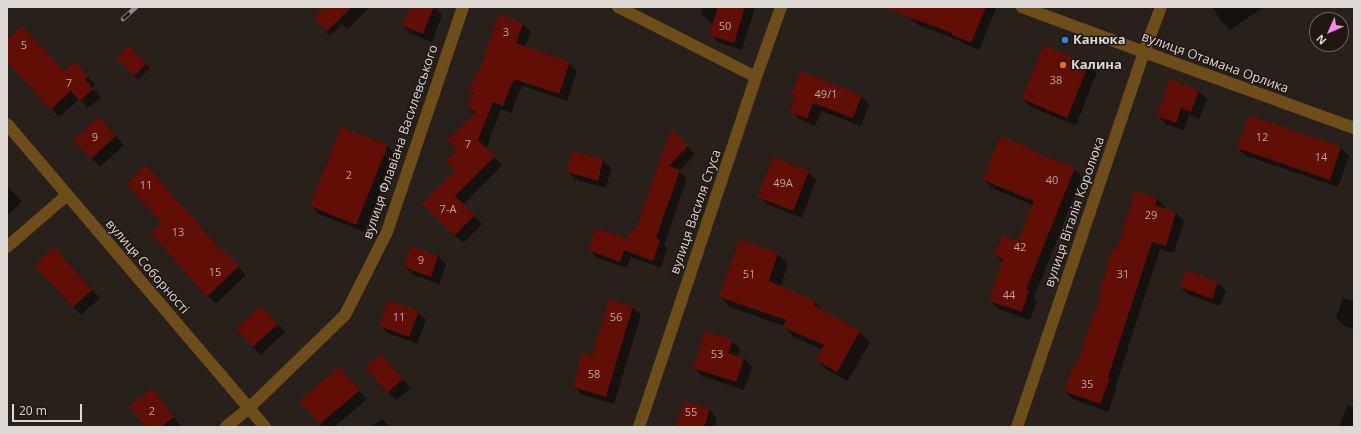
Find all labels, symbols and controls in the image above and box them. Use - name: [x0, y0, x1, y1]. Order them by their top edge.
- north arrow: [1309, 12, 1349, 52]
- house number: 50: [719, 20, 731, 34]
- house number: 3: [503, 26, 509, 40]
- street label: вулиця Отамана Орлика: [1139, 29, 1291, 97]
- place label: Канюка: [1073, 32, 1125, 48]
- text: N: [1312, 32, 1329, 49]
- marker: Канюка: [1060, 35, 1070, 45]
- house number: 5: [21, 39, 27, 53]
- street label: вулиця Флавіана Василевського: [360, 43, 442, 241]
- place label: Калина: [1071, 57, 1122, 73]
- marker: Калина: [1058, 60, 1068, 70]
- house number: 38: [1050, 74, 1062, 88]
- house number: 7: [66, 77, 72, 91]
- house number: 49/1: [815, 88, 837, 102]
- house number: 9: [92, 131, 98, 145]
- house number: 12: [1256, 131, 1268, 145]
- street label: вулиця Віталія Королюка: [1042, 135, 1108, 289]
- house number: 7: [465, 138, 471, 152]
- street label: вулиця Василя Стуса: [667, 148, 725, 276]
- house number: 14: [1315, 151, 1327, 165]
- house number: 2: [346, 169, 352, 183]
- house number: 40: [1046, 174, 1058, 188]
- house number: 49А: [773, 177, 793, 191]
- house number: 11: [140, 179, 152, 193]
- house number: 7-А: [440, 203, 456, 217]
- house number: 29: [1145, 209, 1157, 223]
- street label: вулиця Соборності: [102, 217, 192, 317]
- house number: 13: [172, 226, 184, 240]
- house number: 42: [1014, 241, 1026, 255]
- house number: 9: [418, 254, 424, 268]
- house number: 15: [209, 266, 221, 280]
- house number: 51: [743, 268, 755, 282]
- house number: 31: [1117, 268, 1129, 282]
- house number: 44: [1003, 289, 1015, 303]
- house number: 11: [393, 311, 405, 325]
- house number: 56: [610, 311, 622, 325]
- house number: 53: [711, 348, 723, 362]
- house number: 58: [588, 368, 600, 382]
- house number: 35: [1081, 378, 1093, 392]
- scale bar: [14, 396, 84, 422]
- text: 20 m: [19, 402, 47, 419]
- house number: 2: [149, 405, 155, 419]
- house number: 55: [685, 406, 697, 420]

